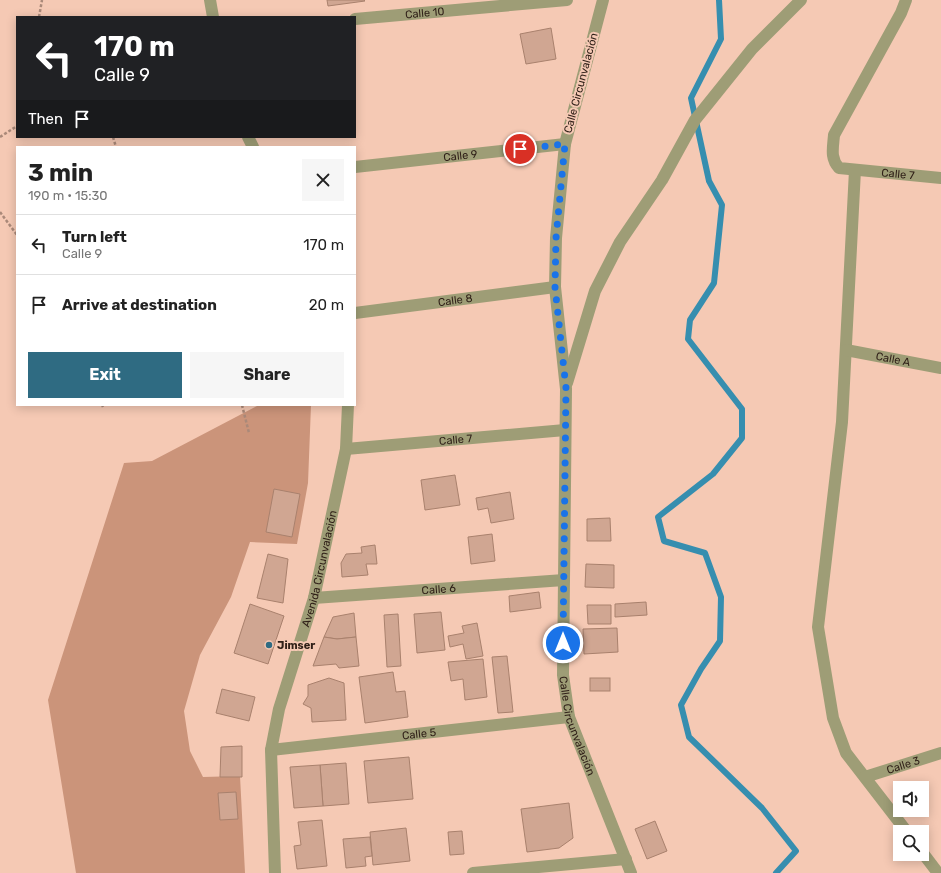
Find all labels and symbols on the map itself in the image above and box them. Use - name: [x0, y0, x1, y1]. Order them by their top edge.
- street label: Calle 10: [405, 5, 445, 21]
- street label: Calle Circunvalación: [561, 31, 601, 135]
- pin: [503, 132, 537, 166]
- street label: Calle 9: [443, 147, 478, 164]
- street label: Calle 7: [881, 166, 916, 182]
- street label: Calle 8: [437, 291, 473, 309]
- street label: Calle A: [875, 349, 912, 369]
- street label: Calle 7: [438, 432, 473, 447]
- street label: Avenida Circunvalación: [299, 509, 339, 629]
- street label: Calle 6: [421, 581, 457, 597]
- position arrow: [542, 622, 584, 664]
- place label: Jimser: [277, 639, 315, 652]
- marker: Jimser: [264, 640, 274, 650]
- street label: Calle Circunvalación: [557, 675, 598, 777]
- street label: Calle 5: [401, 725, 437, 742]
- street label: Calle 3: [885, 753, 922, 776]

